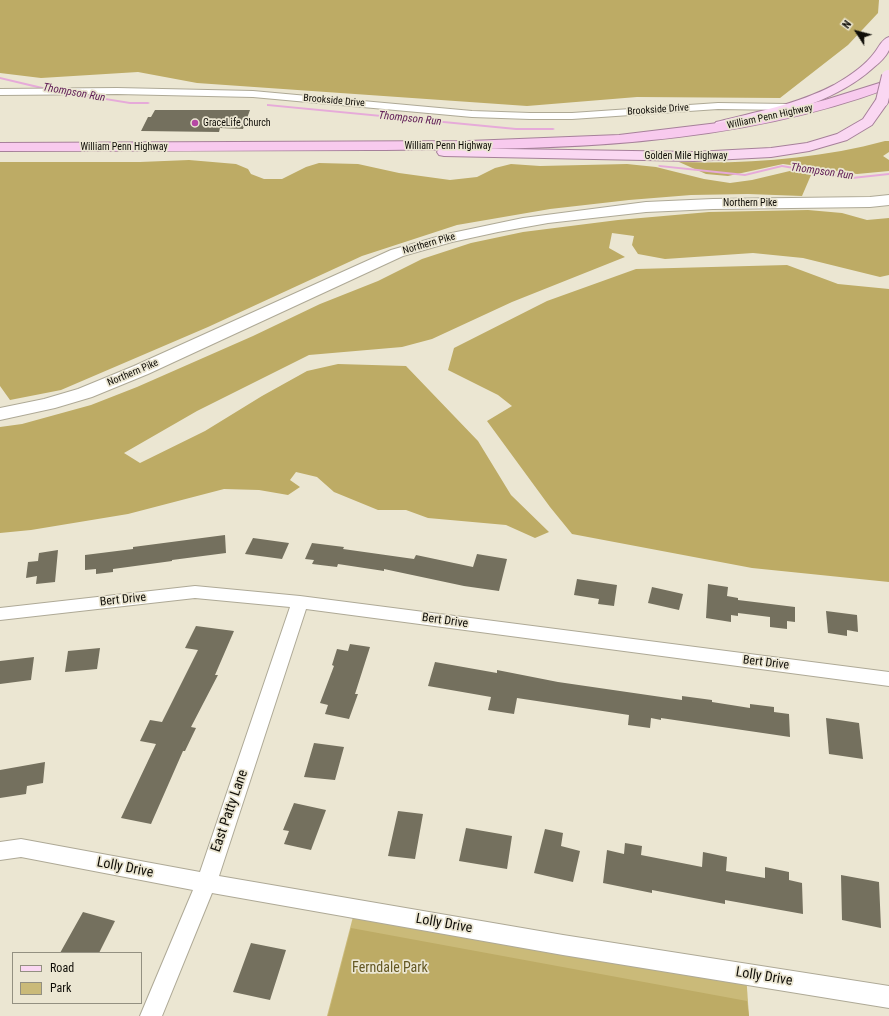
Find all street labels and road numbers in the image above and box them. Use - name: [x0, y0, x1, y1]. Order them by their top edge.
- street label: Brookside Drive: [303, 92, 365, 110]
- street label: Brookside Drive: [627, 102, 689, 118]
- street label: William Penn Highway: [726, 102, 814, 132]
- street label: William Penn Highway: [404, 140, 492, 152]
- street label: William Penn Highway: [80, 141, 168, 153]
- street label: Golden Mile Highway: [645, 150, 727, 162]
- street label: Northern Pike: [723, 197, 777, 209]
- street label: Northern Pike: [401, 231, 457, 257]
- street label: Northern Pike: [106, 357, 160, 389]
- street label: Bert Drive: [99, 590, 147, 610]
- street label: Bert Drive: [421, 611, 469, 631]
- street label: Bert Drive: [742, 653, 790, 673]
- street label: East Patty Lane: [208, 768, 252, 854]
- street label: Lolly Drive: [95, 854, 155, 882]
- street label: Lolly Drive: [414, 911, 474, 937]
- street label: Lolly Drive: [734, 964, 794, 990]

